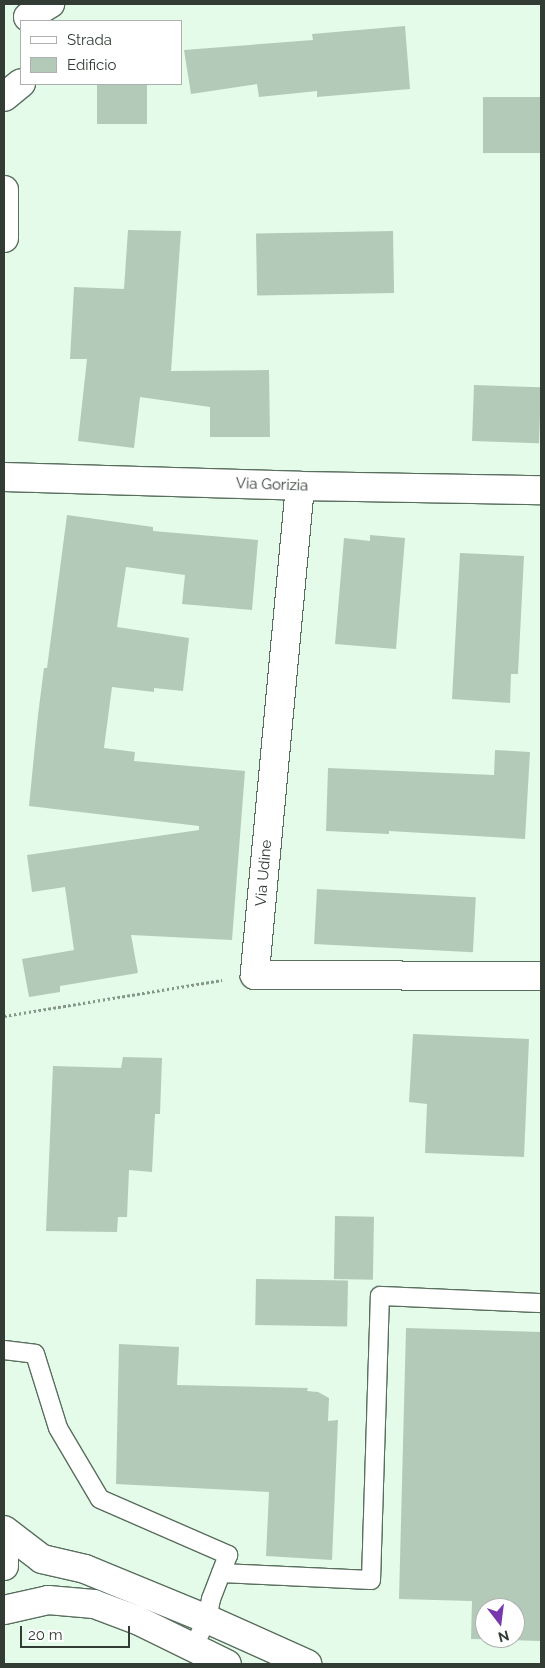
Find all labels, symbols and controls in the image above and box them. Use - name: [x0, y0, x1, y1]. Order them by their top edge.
- legend: [20, 20, 182, 85]
- text: Strada: [67, 31, 112, 49]
- text: Edificio: [67, 56, 117, 74]
- street label: Via Gorizia: [235, 475, 309, 495]
- street label: Via Udine: [252, 839, 276, 907]
- north arrow: [475, 1598, 525, 1648]
- scale bar: [22, 1616, 132, 1648]
- text: 20 m: [28, 1626, 63, 1644]
- text: N: [496, 1627, 511, 1646]

